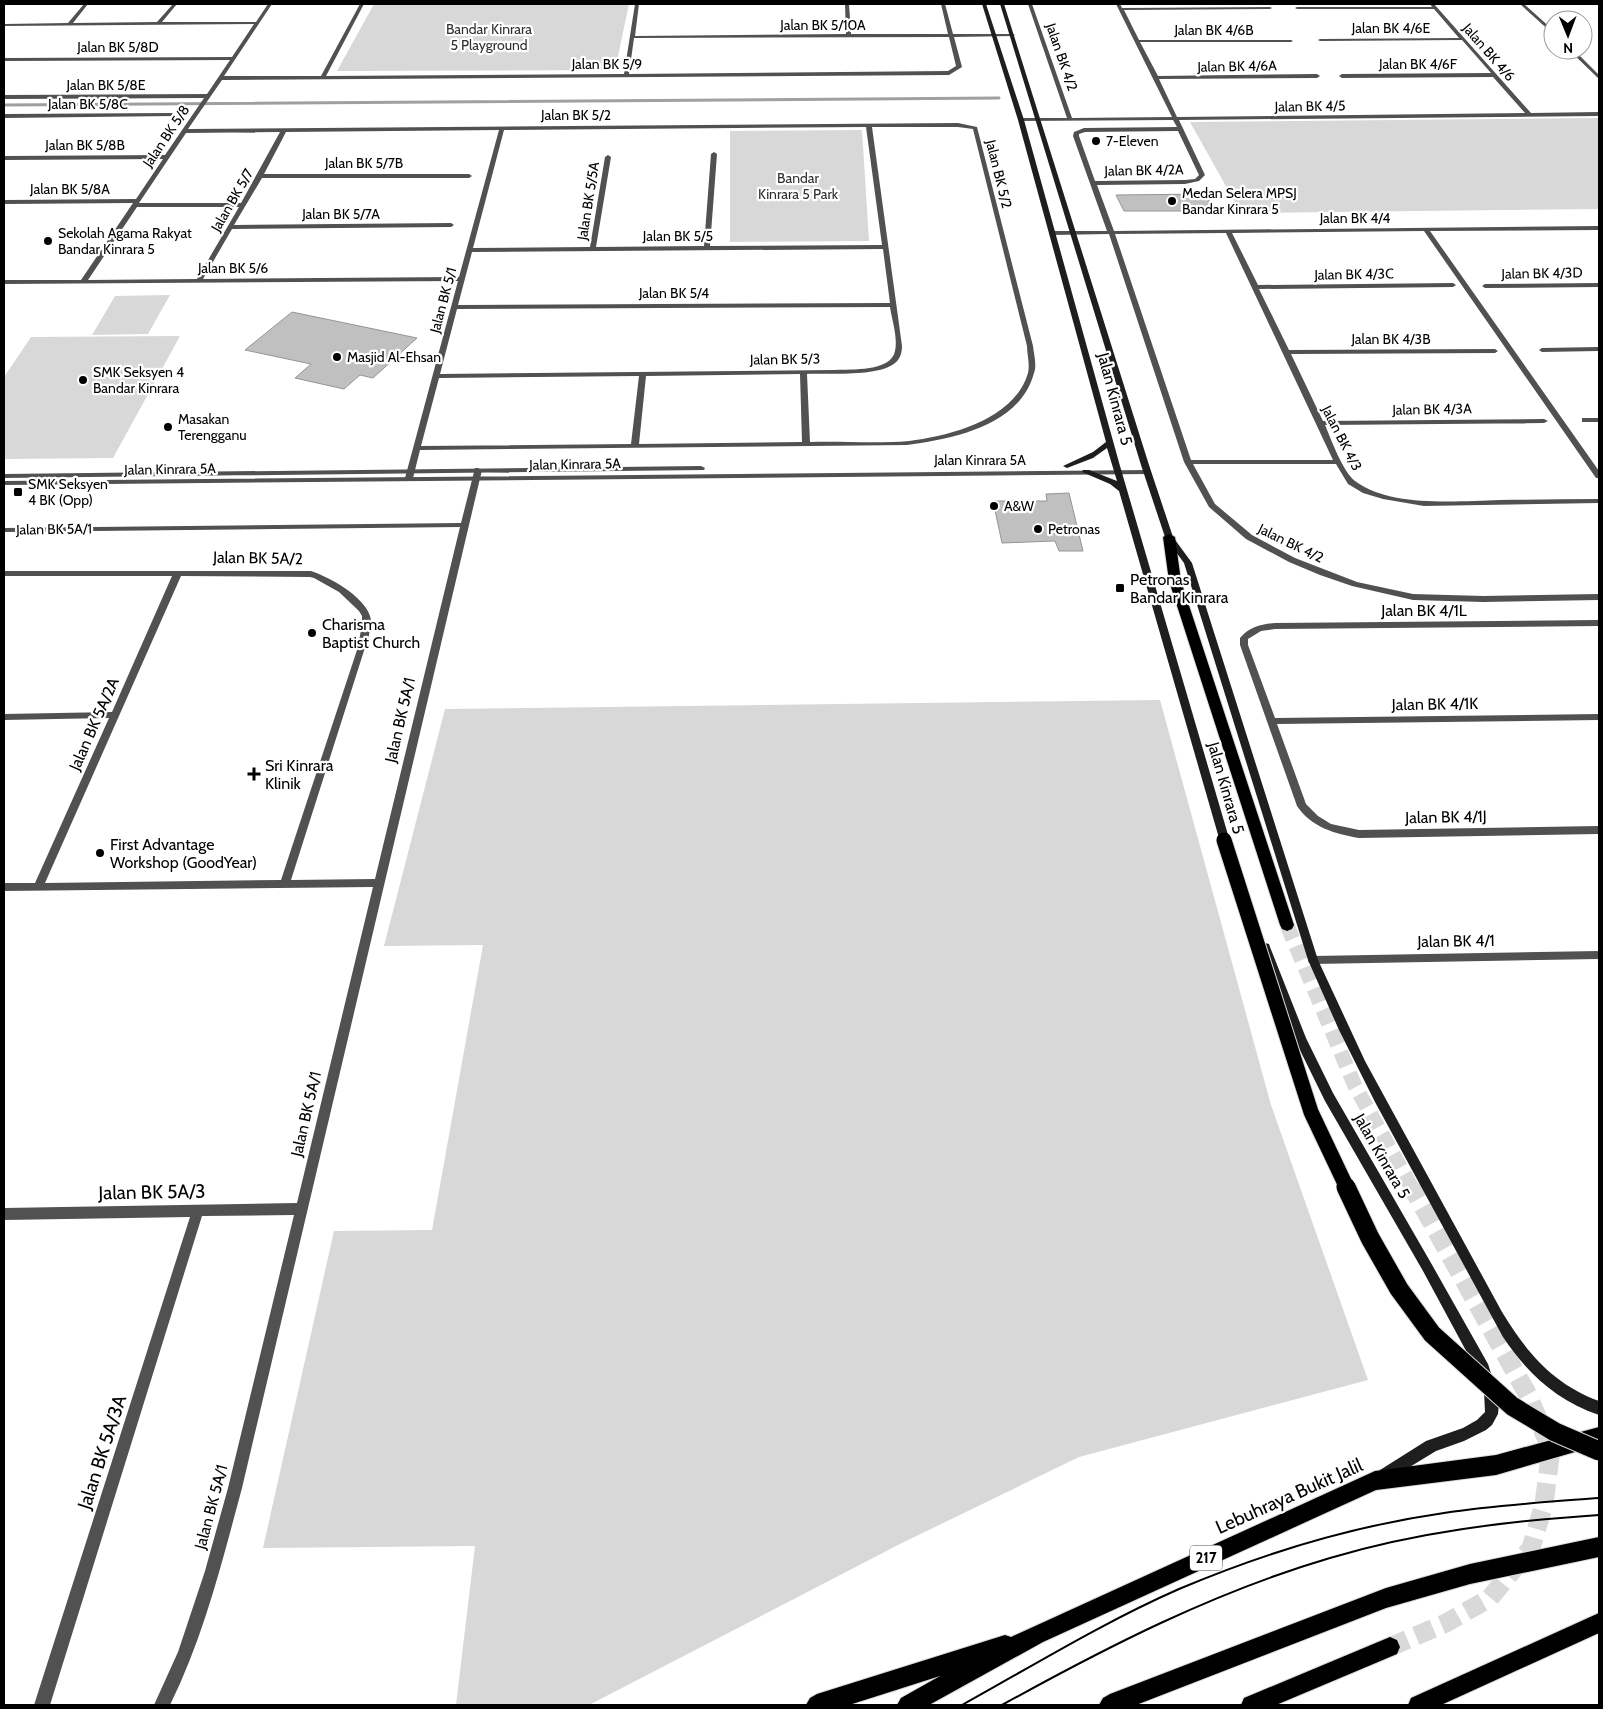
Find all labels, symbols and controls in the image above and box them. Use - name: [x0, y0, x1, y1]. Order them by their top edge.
- north arrow: [1543, 10, 1593, 60]
- street label: Jalan BK 5/10A: [779, 16, 866, 34]
- street label: Jalan BK 4/6E: [1351, 19, 1430, 37]
- street label: Jalan BK 4/6: [1458, 19, 1519, 85]
- park label: Bandar Kinrara 5 Playground: [446, 20, 532, 54]
- street label: Jalan BK 4/2: [1042, 20, 1082, 93]
- street label: Jalan BK 4/6B: [1173, 21, 1254, 39]
- street label: Jalan BK 5/8D: [76, 38, 159, 56]
- text: N: [1563, 39, 1573, 57]
- street label: Jalan BK 5/9: [571, 55, 642, 73]
- street label: Jalan BK 4/6F: [1378, 55, 1458, 73]
- street label: Jalan BK 4/6A: [1196, 56, 1277, 76]
- street label: Jalan BK 5/8E: [66, 76, 146, 94]
- street label: Jalan BK 5/8C: [47, 95, 128, 113]
- street label: Jalan BK 4/5: [1273, 96, 1346, 116]
- street label: Jalan BK 5/8: [138, 101, 193, 171]
- street label: Jalan BK 5/2: [540, 106, 611, 124]
- place label: 7-Eleven: [1106, 132, 1159, 150]
- marker: 7-Eleven: [1090, 135, 1102, 147]
- street label: Jalan BK 5/8B: [44, 136, 125, 154]
- street label: Jalan BK 5/2: [982, 137, 1016, 210]
- street label: Jalan BK 5/7B: [324, 154, 403, 172]
- street label: Jalan BK 5/5A: [573, 160, 603, 242]
- street label: Jalan BK 4/2A: [1103, 160, 1184, 180]
- street label: Jalan BK 5/7: [206, 165, 257, 236]
- park label: Bandar Kinrara 5 Park: [758, 169, 839, 203]
- street label: Jalan BK 5/8A: [29, 180, 110, 198]
- place label: Medan Selera MPSJ Bandar Kinrara 5: [1182, 184, 1297, 218]
- marker: Medan Selera MPSJ Bandar Kinrara 5: [1166, 195, 1178, 207]
- street label: Jalan BK 5/7A: [301, 205, 380, 223]
- street label: Jalan BK 4/4: [1319, 209, 1390, 227]
- place label: Sekolah Agama Rakyat Bandar Kinrara 5: [58, 224, 192, 258]
- street label: Jalan BK 5/5: [642, 227, 713, 245]
- marker: Sekolah Agama Rakyat Bandar Kinrara 5: [42, 235, 54, 247]
- street label: Jalan BK 5/6: [197, 259, 268, 277]
- street label: Jalan BK 4/3D: [1500, 263, 1583, 283]
- street label: Jalan BK 4/3C: [1313, 264, 1394, 284]
- street label: Jalan BK 5/1: [425, 265, 460, 336]
- street label: Jalan BK 5/4: [638, 284, 709, 302]
- street label: Jalan BK 4/3B: [1350, 330, 1431, 348]
- place label: Masjid Al-Ehsan: [347, 348, 441, 366]
- street label: Jalan BK 5/3: [749, 349, 820, 369]
- street label: Jalan Kinrara 5: [1093, 350, 1136, 447]
- marker: Masjid Al-Ehsan: [331, 351, 343, 363]
- place label: SMK Seksyen 4 Bandar Kinrara: [93, 363, 184, 397]
- marker: SMK Seksyen 4 Bandar Kinrara: [77, 374, 89, 386]
- street label: Jalan BK 4/3A: [1391, 399, 1472, 419]
- street label: Jalan BK 4/3: [1317, 401, 1366, 474]
- place label: Masakan Terengganu: [178, 410, 247, 444]
- marker: Masakan Terengganu: [162, 421, 174, 433]
- street label: Jalan Kinrara 5A: [933, 451, 1026, 469]
- street label: Jalan Kinrara 5A: [528, 454, 621, 474]
- street label: Jalan Kinrara 5A: [123, 459, 216, 479]
- place label: SMK Seksyen 4 BK (Opp): [28, 475, 108, 509]
- marker: SMK Seksyen 4 BK (Opp): [12, 486, 24, 498]
- place label: A&W: [1004, 497, 1035, 515]
- marker: A&W: [988, 500, 1000, 512]
- street label: Jalan BK 5A/1: [15, 519, 92, 539]
- street label: Jalan BK 4/2: [1254, 519, 1327, 567]
- place label: Petronas: [1048, 520, 1100, 538]
- marker: Petronas: [1032, 523, 1044, 535]
- street label: Jalan BK 5A/2: [212, 548, 303, 568]
- place label: Petronas Bandar Kinrara: [1130, 570, 1229, 607]
- marker: Petronas Bandar Kinrara: [1114, 582, 1126, 594]
- street label: Jalan BK 4/1L: [1380, 601, 1467, 620]
- place label: Charisma Baptist Church: [322, 615, 420, 652]
- marker: Charisma Baptist Church: [306, 627, 318, 639]
- street label: Jalan BK 5A/2A: [65, 674, 123, 774]
- street label: Jalan BK 5A/1: [381, 676, 419, 765]
- street label: Jalan BK 4/1K: [1391, 694, 1478, 714]
- street label: Jalan Kinrara 5: [1204, 739, 1248, 836]
- place label: Sri Kinrara Klinik: [265, 756, 334, 793]
- marker: Sri Kinrara Klinik: [247, 767, 261, 781]
- street label: Jalan BK 4/1J: [1404, 807, 1487, 827]
- place label: First Advantage Workshop (GoodYear): [110, 835, 257, 872]
- marker: First Advantage Workshop (GoodYear): [94, 847, 106, 859]
- street label: Jalan BK 4/1: [1416, 931, 1495, 951]
- street label: Jalan BK 5A/1: [287, 1070, 325, 1159]
- street label: Jalan Kinrara 5: [1350, 1109, 1414, 1202]
- street label: Jalan BK 5A/3: [97, 1180, 206, 1204]
- street label: Jalan BK 5A/3A: [72, 1392, 131, 1513]
- street label: Lebuhraya Bukit Jalil: [1212, 1453, 1367, 1539]
- street label: Jalan BK 5A/1: [190, 1463, 231, 1552]
- road number: 217: [1190, 1546, 1222, 1570]

